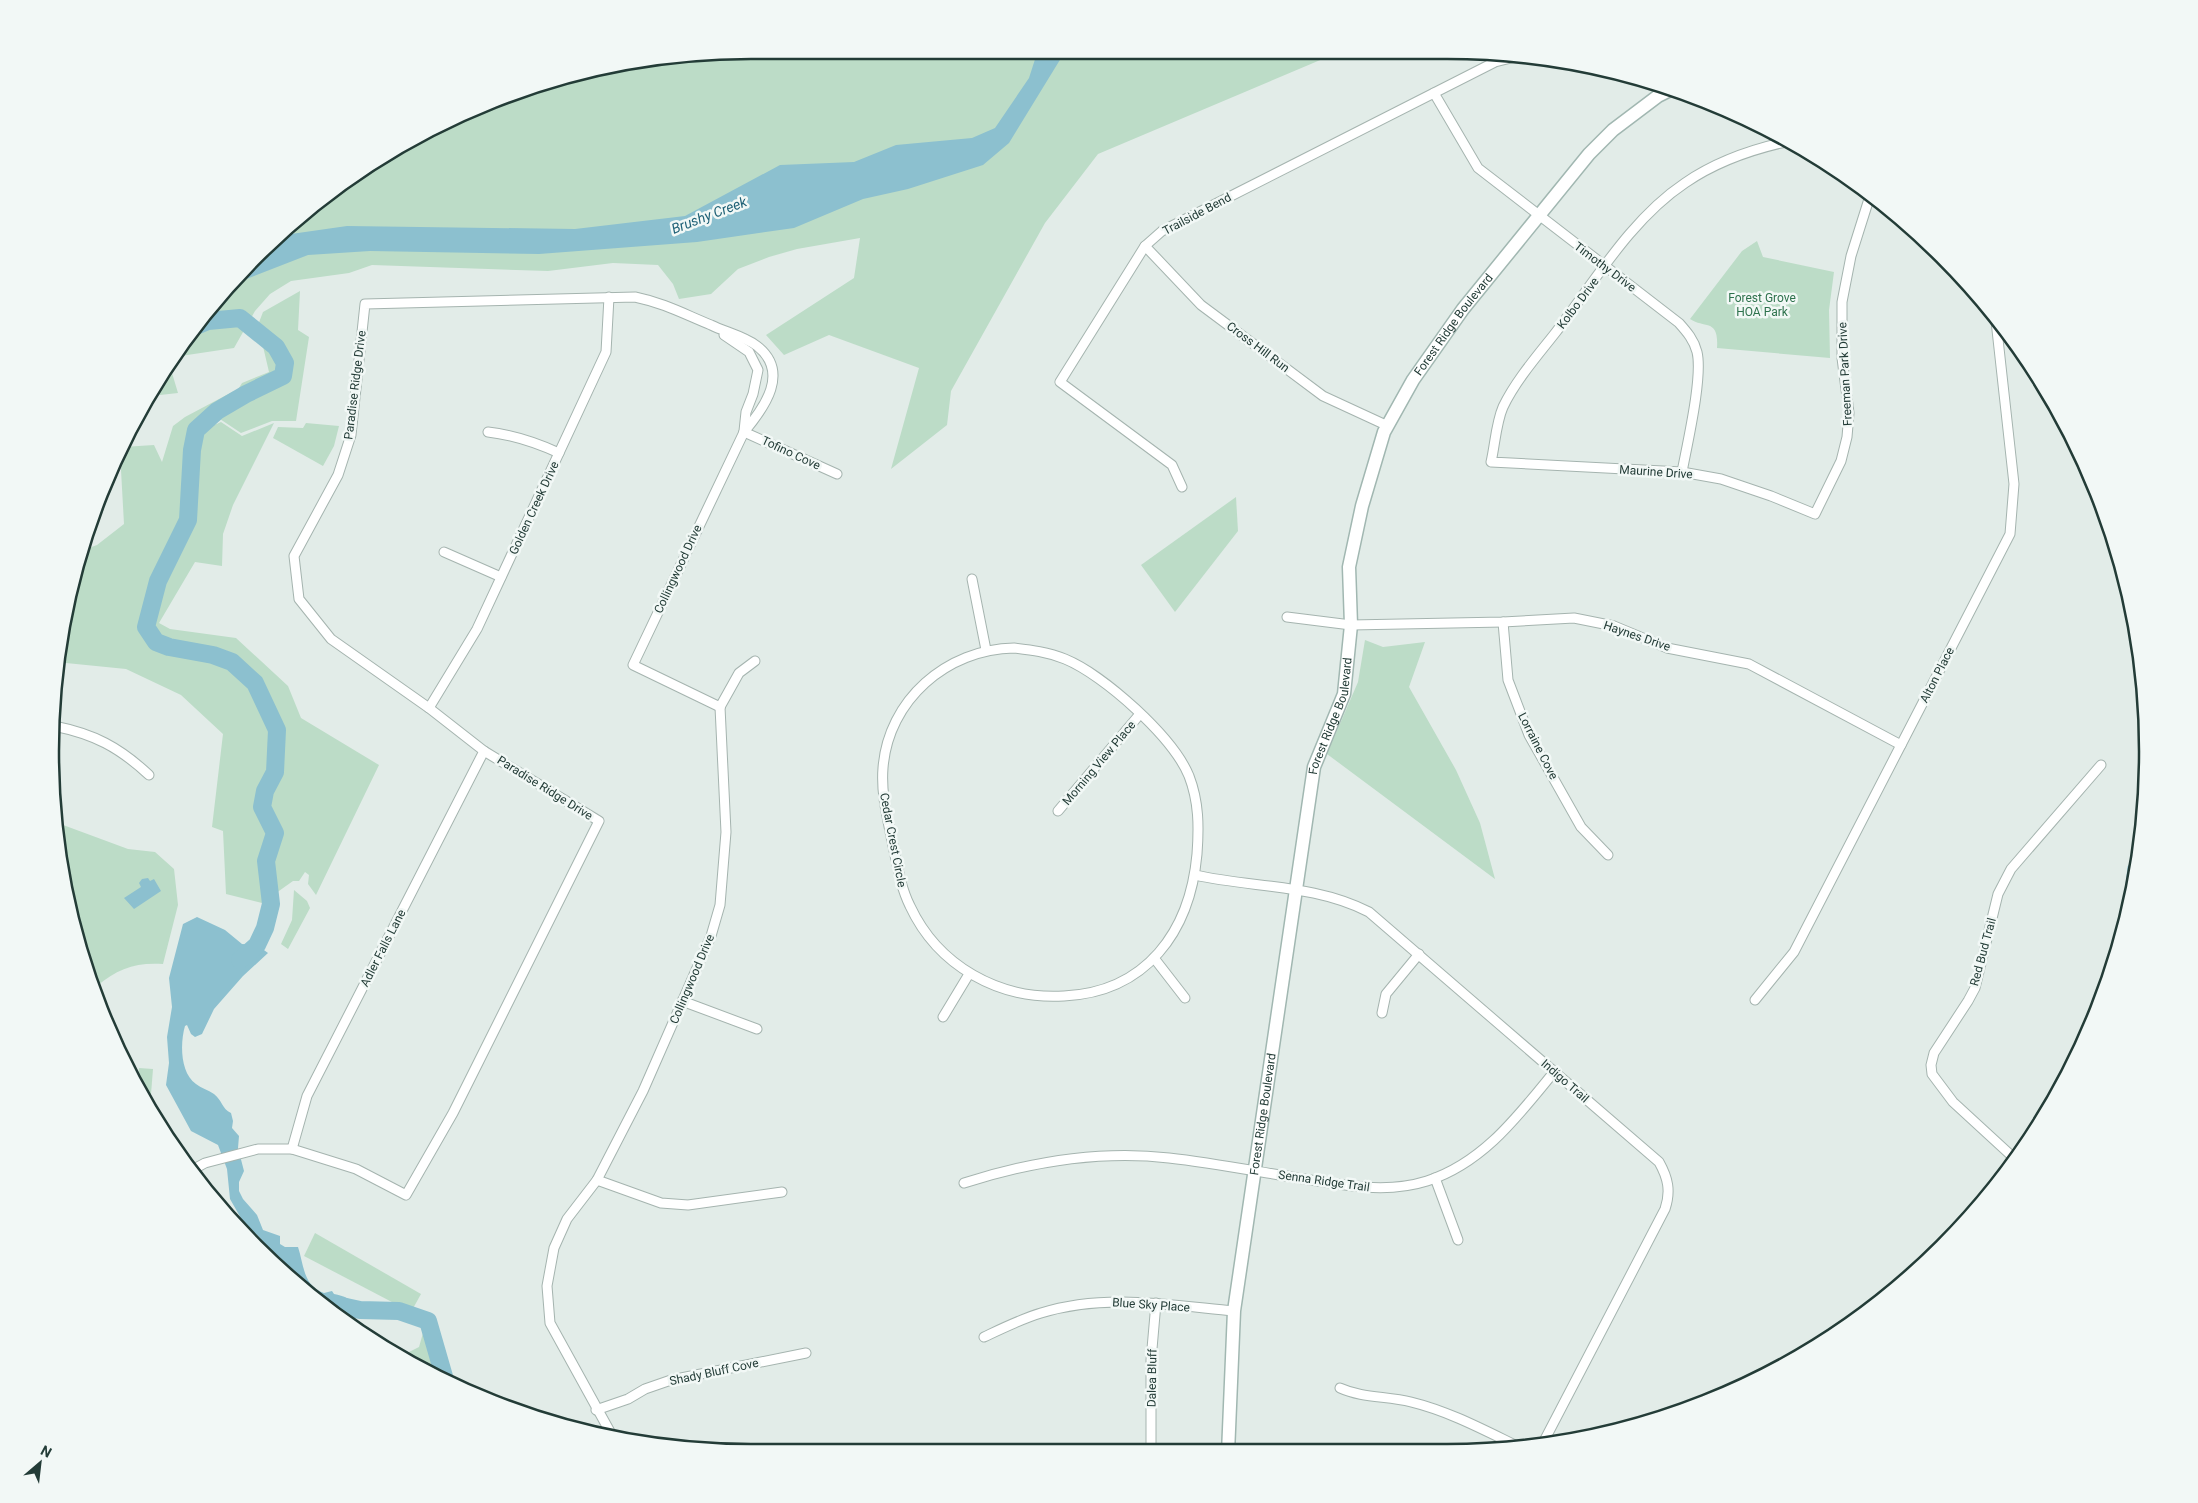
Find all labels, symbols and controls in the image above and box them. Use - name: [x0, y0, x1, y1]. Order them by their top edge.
- street label: Trailside Bend: [1160, 190, 1234, 238]
- water label: Brushy Creek: [669, 193, 750, 237]
- street label: Timothy Drive: [1571, 239, 1639, 295]
- street label: Forest Ridge Boulevard: [1411, 271, 1496, 378]
- street label: Kolbo Drive: [1554, 275, 1602, 331]
- park label: Forest Grove HOA Park: [1728, 291, 1796, 319]
- street label: Cross Hill Run: [1224, 319, 1292, 375]
- street label: Freeman Park Drive: [1835, 322, 1855, 426]
- street label: Paradise Ridge Drive: [341, 330, 369, 440]
- street label: Tofino Cove: [759, 433, 823, 473]
- street label: Golden Creek Drive: [506, 459, 562, 557]
- street label: Maurine Drive: [1619, 462, 1693, 482]
- street label: Collingwood Drive: [651, 522, 705, 616]
- street label: Haynes Drive: [1602, 618, 1672, 654]
- street label: Alton Place: [1917, 645, 1957, 705]
- street label: Forest Ridge Boulevard: [1306, 657, 1355, 776]
- street label: Lorraine Cove: [1515, 710, 1561, 782]
- street label: Morning View Place: [1060, 718, 1138, 808]
- street label: Paradise Ridge Drive: [495, 753, 595, 823]
- street label: Cedar Crest Circle: [877, 792, 909, 888]
- street label: Adler Falls Lane: [357, 907, 409, 989]
- street label: Red Bud Trail: [1967, 916, 1999, 988]
- street label: Collingwood Drive: [667, 932, 717, 1026]
- street label: Forest Ridge Boulevard: [1247, 1052, 1279, 1176]
- street label: Indigo Trail: [1538, 1056, 1592, 1106]
- street label: Senna Ridge Trail: [1277, 1168, 1371, 1194]
- street label: Blue Sky Place: [1112, 1295, 1190, 1315]
- street label: Dalea Bluff: [1144, 1348, 1160, 1407]
- street label: Shady Bluff Cove: [668, 1356, 760, 1388]
- north arrow: [15, 1438, 65, 1488]
- text: N: [38, 1442, 54, 1461]

